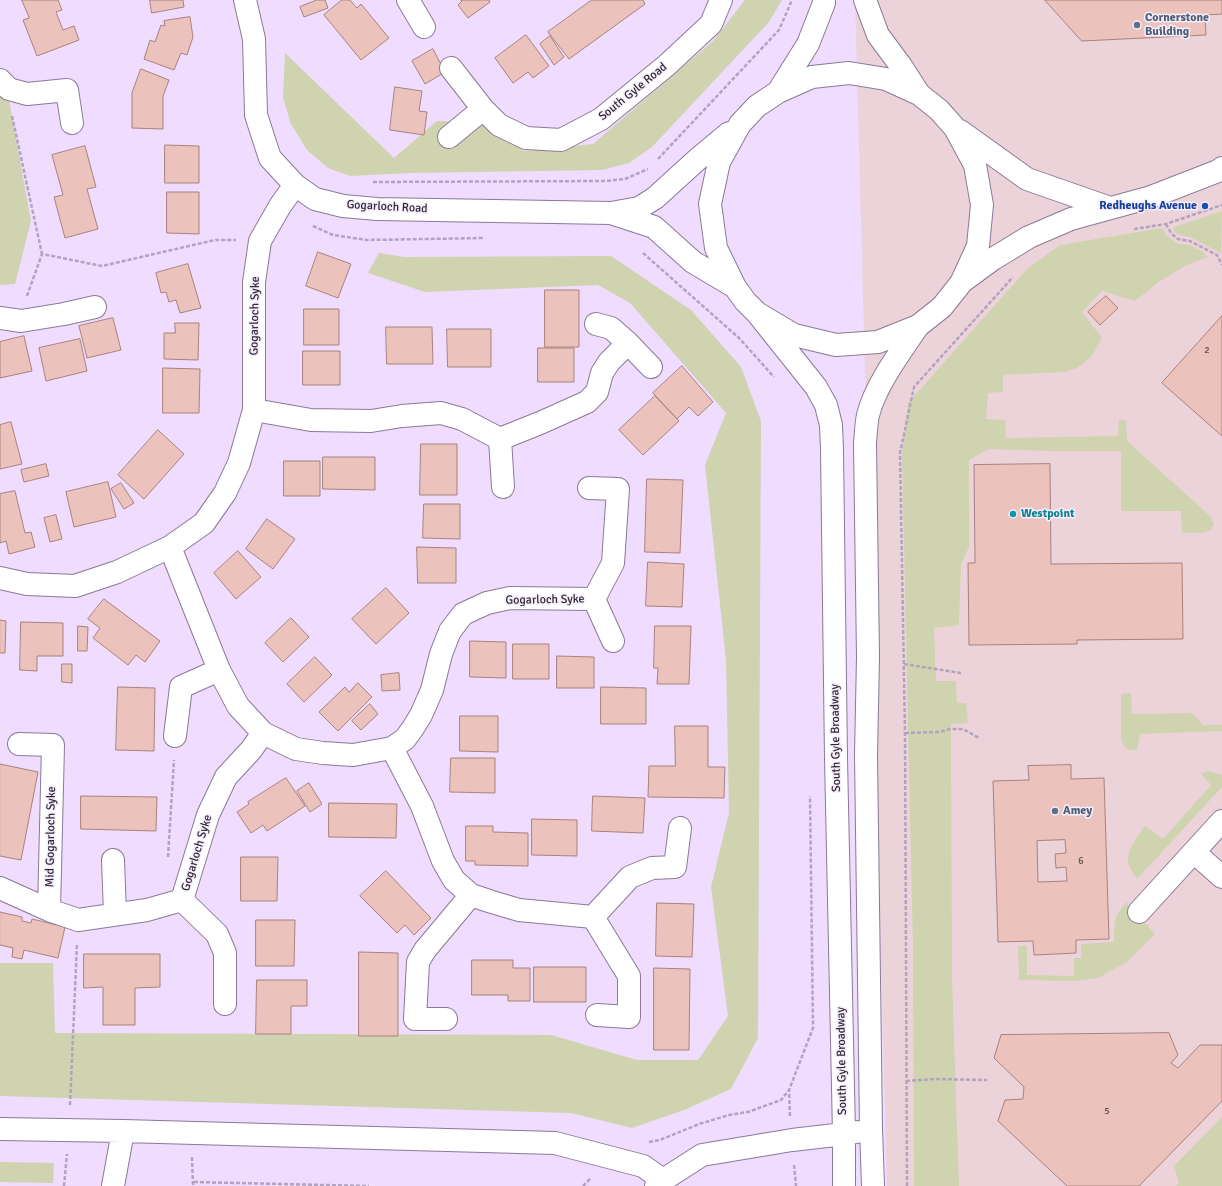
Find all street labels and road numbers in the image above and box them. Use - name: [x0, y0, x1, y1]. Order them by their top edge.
- street label: South Gyle Road: [596, 60, 670, 124]
- street label: Gogarloch Road: [346, 198, 428, 216]
- street label: Gogarloch Syke: [247, 276, 263, 356]
- street label: Gogarloch Syke: [505, 592, 585, 608]
- street label: South Gyle Broadway: [828, 684, 844, 792]
- street label: Mid Gogarloch Syke: [43, 786, 59, 888]
- street label: Gogarloch Syke: [179, 813, 215, 893]
- street label: South Gyle Broadway: [834, 1007, 850, 1115]

